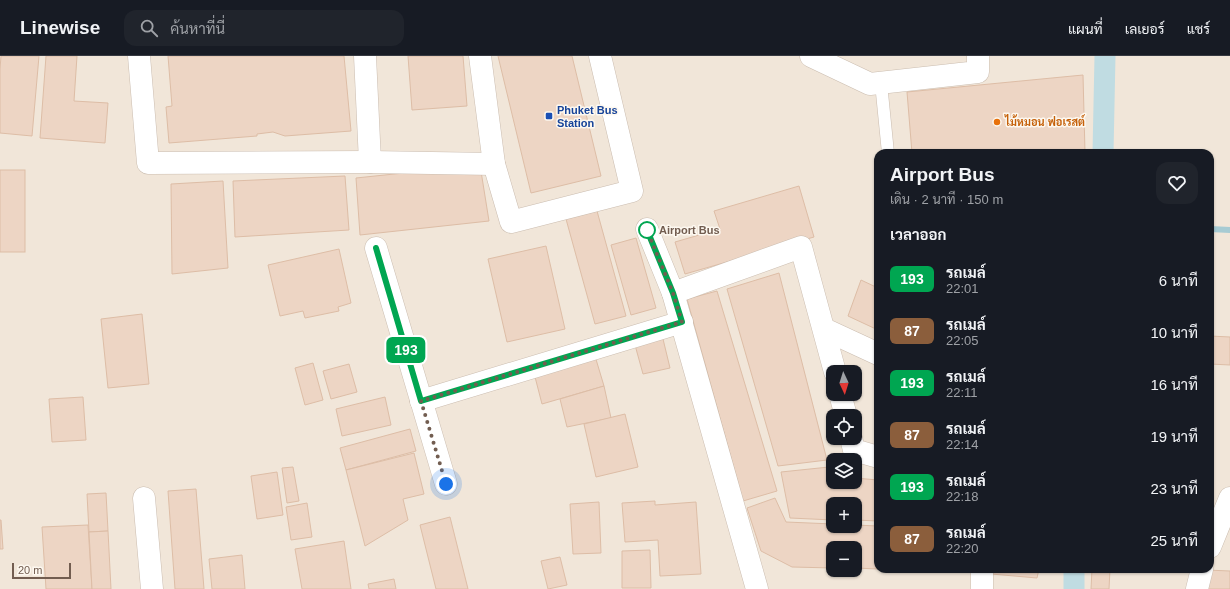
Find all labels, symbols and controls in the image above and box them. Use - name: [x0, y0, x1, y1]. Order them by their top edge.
- search box: [124, 10, 404, 46]
- text: Linewise: [20, 17, 100, 38]
- icon: search: [138, 17, 160, 39]
- text: ค้นหาที่นี่: [170, 20, 225, 37]
- text: แผนที่: [1068, 21, 1103, 37]
- text: เลเยอร์: [1125, 21, 1165, 37]
- text: แชร์: [1187, 21, 1210, 37]
- place label: Phuket Bus Station: [557, 104, 618, 129]
- marker: Phuket Bus Station: [544, 111, 554, 121]
- place label: ไม้หมอน ฟอเรสต์: [1004, 114, 1086, 128]
- marker: ไม้หมอน ฟอเรสต์: [992, 117, 1002, 127]
- button: heart: [1156, 162, 1198, 204]
- text: Airport Bus: [890, 164, 995, 185]
- text: เดิน · 2 นาที · 150 m: [890, 192, 1003, 207]
- marker: Airport Bus: [638, 221, 656, 239]
- place label: Airport Bus: [659, 224, 720, 236]
- text: เวลาออก: [890, 226, 947, 243]
- text: รถเมล์: [946, 264, 986, 281]
- text: 193: [900, 271, 924, 287]
- text: 6 นาที: [1159, 272, 1198, 289]
- text: 22:01: [946, 281, 979, 296]
- text: รถเมล์: [946, 316, 986, 333]
- text: 87: [904, 323, 920, 339]
- text: 10 นาที: [1150, 324, 1198, 341]
- text: 22:05: [946, 333, 979, 348]
- line badge: 193: [383, 337, 429, 363]
- text: 193: [394, 342, 418, 358]
- north arrow: [826, 365, 862, 401]
- map controls: [826, 365, 862, 577]
- text: รถเมล์: [946, 368, 986, 385]
- text: 193: [900, 375, 924, 391]
- text: 16 นาที: [1150, 376, 1198, 393]
- text: 22:11: [946, 385, 978, 400]
- button: locate: [826, 409, 862, 445]
- text: รถเมล์: [946, 420, 986, 437]
- text: 87: [904, 427, 920, 443]
- text: 19 นาที: [1150, 428, 1198, 445]
- text: 22:14: [946, 437, 979, 452]
- button: layers: [826, 453, 862, 489]
- text: รถเมล์: [946, 472, 986, 489]
- your location: [436, 474, 456, 494]
- text: 193: [900, 479, 924, 495]
- text: 23 นาที: [1150, 480, 1198, 497]
- text: 22:18: [946, 489, 979, 504]
- button: +: [826, 497, 862, 533]
- text: รถเมล์: [946, 524, 986, 541]
- text: 87: [904, 531, 920, 547]
- text: 25 นาที: [1150, 532, 1198, 549]
- button: −: [826, 541, 862, 577]
- text: 22:20: [946, 541, 979, 556]
- scale bar: [12, 561, 71, 580]
- text: 20 m: [18, 564, 42, 576]

